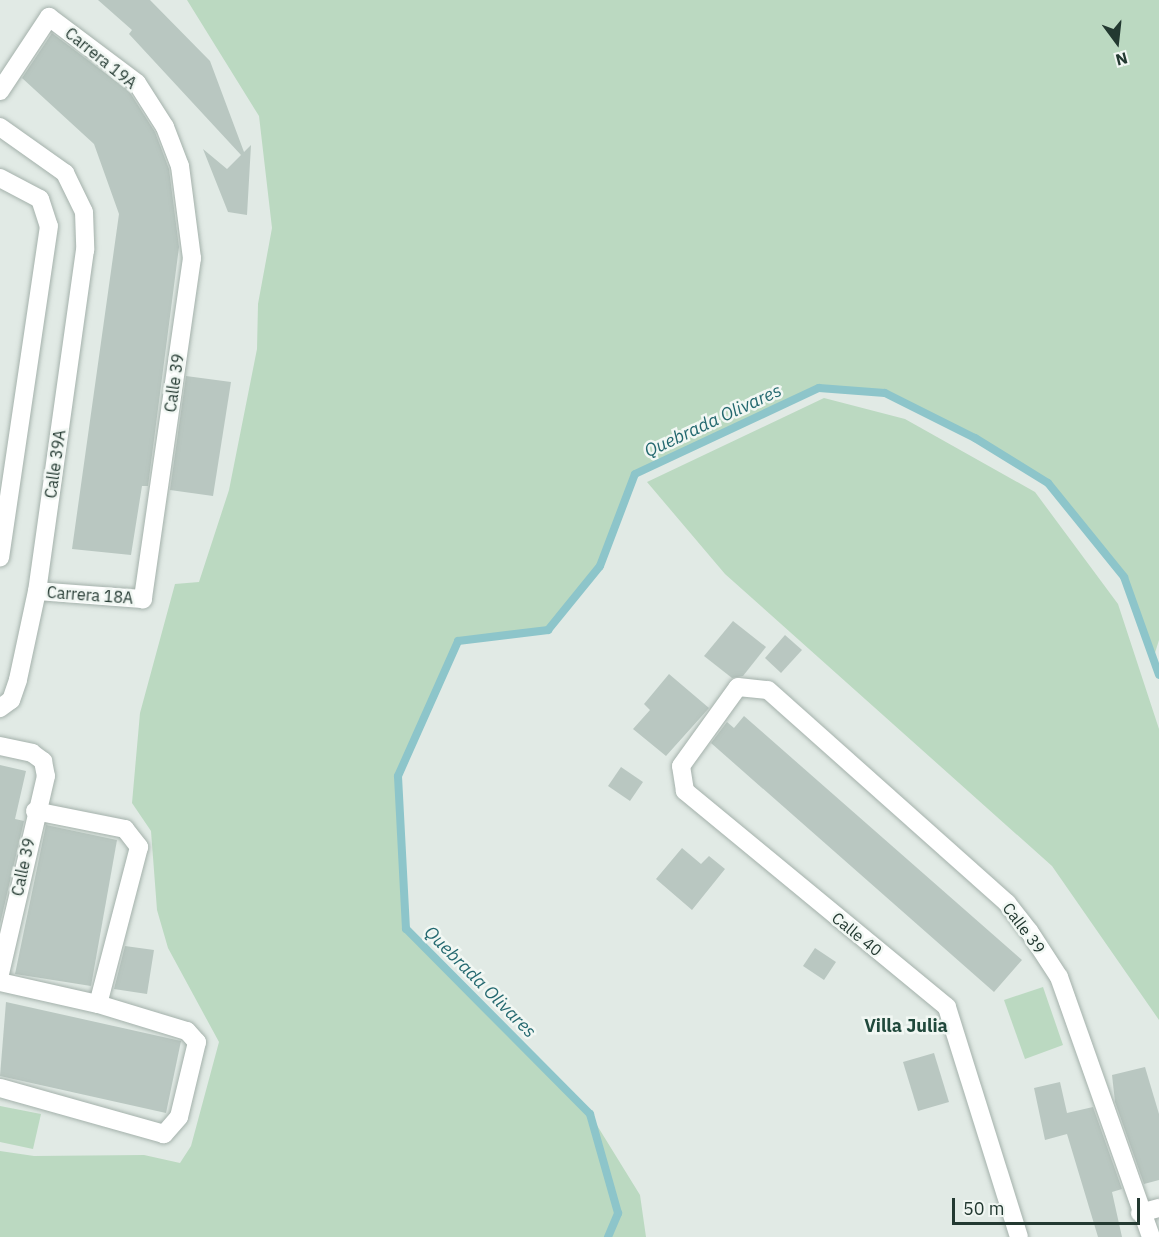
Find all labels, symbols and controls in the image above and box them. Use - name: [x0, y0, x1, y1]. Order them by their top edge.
- north arrow: [1087, 12, 1147, 72]
- street label: Carrera 19A: [61, 23, 141, 93]
- text: N: [1113, 48, 1130, 71]
- street label: Calle 39: [160, 353, 188, 413]
- water label: Quebrada Olivares: [641, 380, 785, 462]
- street label: Calle 39A: [41, 428, 69, 500]
- street label: Carrera 18A: [46, 582, 134, 608]
- street label: Calle 39: [7, 836, 39, 898]
- street label: Calle 39: [999, 899, 1049, 957]
- street label: Calle 40: [828, 908, 886, 960]
- water label: Quebrada Olivares: [420, 922, 540, 1042]
- district label: Villa Julia: [864, 1015, 948, 1037]
- scale bar: [955, 1186, 1142, 1224]
- text: 50 m: [963, 1197, 1005, 1220]

